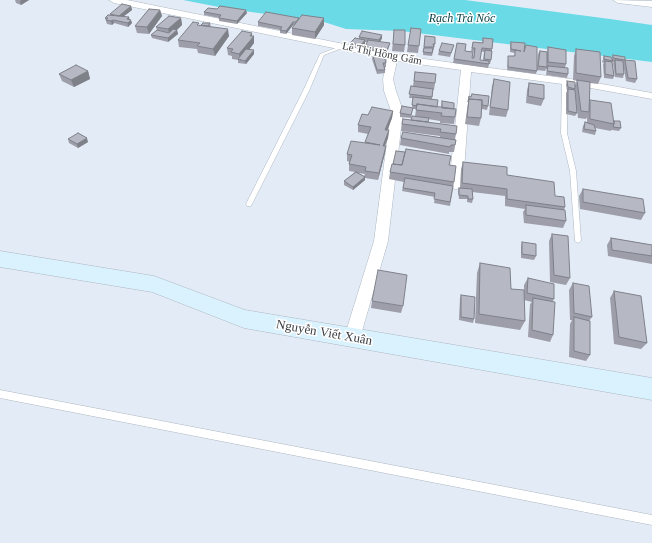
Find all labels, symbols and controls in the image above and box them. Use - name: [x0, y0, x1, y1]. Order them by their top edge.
- water label: Rạch Trà Nóc: [429, 12, 495, 26]
- street label: Lê Thị Hồng Gấm: [341, 40, 423, 68]
- street label: Nguyễn Viết Xuân: [275, 317, 373, 349]

